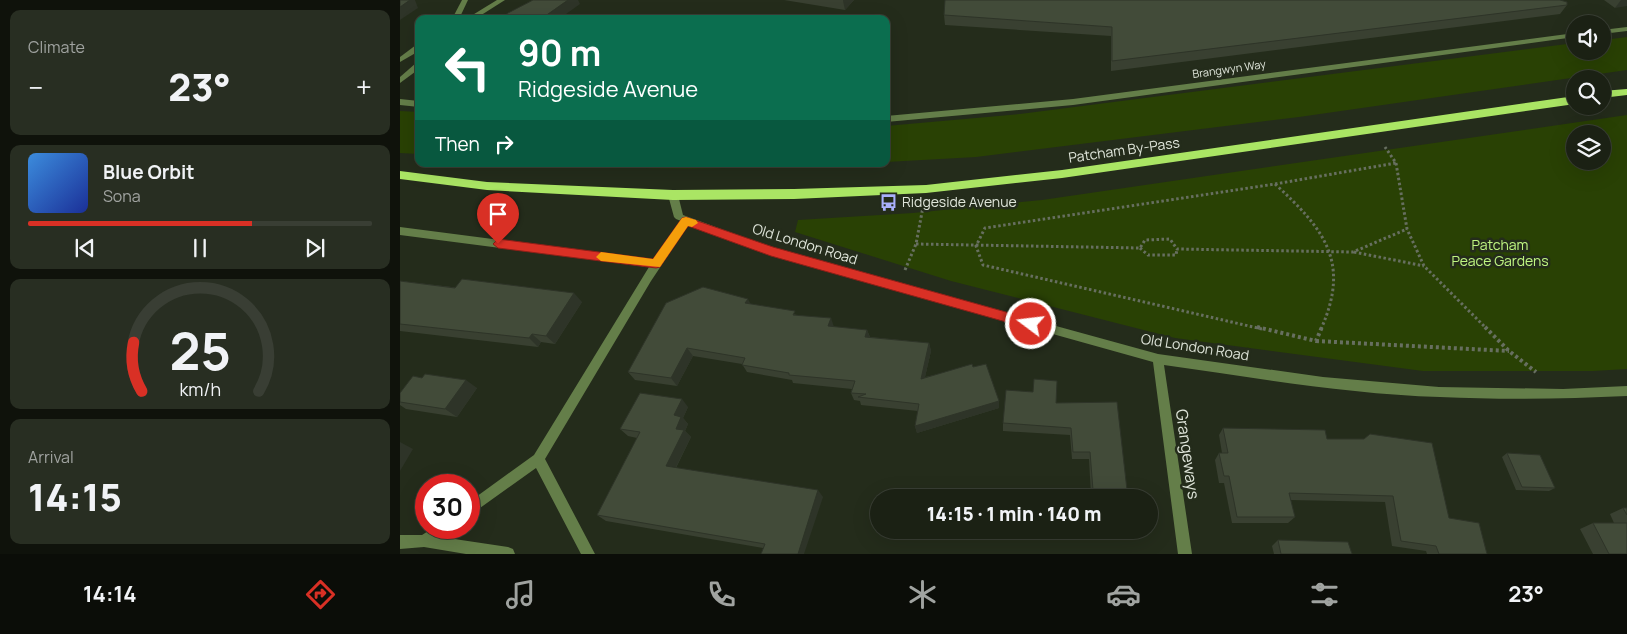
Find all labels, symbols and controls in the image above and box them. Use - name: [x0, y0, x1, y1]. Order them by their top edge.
- map controls: [1566, 15, 1611, 170]
- button: sound: [1566, 15, 1611, 60]
- text: 90 m: [518, 29, 601, 77]
- icon: left: [435, 35, 500, 100]
- text: Climate: [28, 36, 85, 58]
- street label: Brangwyn Way: [1191, 56, 1267, 81]
- text: 23°: [168, 60, 231, 112]
- text: −: [28, 68, 43, 106]
- text: +: [356, 68, 372, 106]
- button: search: [1566, 70, 1611, 115]
- text: Ridgeside Avenue: [518, 74, 698, 104]
- button: layers: [1566, 125, 1611, 170]
- icon: right: [490, 130, 518, 158]
- text: Then: [435, 131, 480, 157]
- street label: Patcham By-Pass: [1067, 132, 1181, 167]
- text: Blue Orbit: [103, 159, 195, 185]
- text: Sona: [103, 185, 141, 207]
- bus stop icon: Ridgeside Avenue: [878, 192, 898, 212]
- place label: Ridgeside Avenue: [902, 192, 1017, 211]
- pin: [477, 193, 519, 244]
- icon: arrive: [484, 200, 512, 228]
- street label: Old London Road: [750, 218, 860, 269]
- icon: previous: [71, 234, 99, 262]
- icon: pause: [186, 234, 214, 262]
- icon: next: [301, 234, 329, 262]
- park label: Patcham Peace Gardens: [1451, 235, 1549, 270]
- position arrow: [1004, 297, 1056, 349]
- text: 25: [169, 315, 231, 386]
- street label: Old London Road: [1140, 329, 1250, 364]
- text: km/h: [179, 377, 221, 401]
- street label: Grangeways: [1171, 408, 1205, 500]
- text: Arrival: [28, 446, 74, 468]
- text: 14:15: [28, 470, 122, 522]
- speed limit sign: 30: [415, 474, 480, 539]
- text: 14:15 · 1 min · 140 m: [927, 501, 1101, 527]
- icon: directions: [303, 577, 338, 612]
- icon: music: [503, 577, 538, 612]
- icon: phone: [704, 577, 739, 612]
- icon: climate: [905, 577, 940, 612]
- icon: car: [1106, 577, 1141, 612]
- icon: filters: [1307, 577, 1342, 612]
- text: 14:14: [83, 579, 137, 609]
- text: 23°: [1508, 579, 1544, 609]

